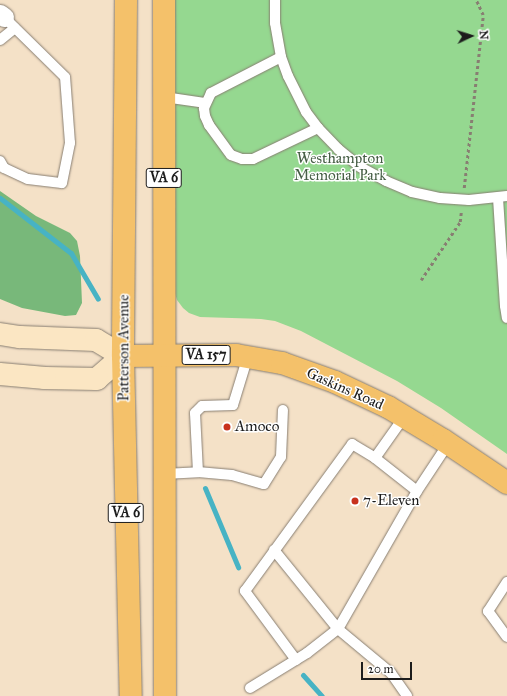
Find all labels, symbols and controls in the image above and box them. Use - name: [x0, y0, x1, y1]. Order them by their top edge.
- north arrow: [451, 16, 491, 56]
- text: N: [477, 30, 490, 40]
- park label: Westhampton Memorial Park: [294, 149, 386, 184]
- road number: VA 6: [145, 166, 183, 190]
- street label: Patterson Avenue: [115, 295, 133, 401]
- road number: VA 157: [181, 343, 231, 367]
- street label: Gaskins Road: [304, 364, 386, 414]
- place label: Amoco: [235, 418, 279, 436]
- marker: Amoco: [222, 422, 232, 432]
- place label: 7-Eleven: [363, 492, 419, 510]
- marker: 7-Eleven: [350, 496, 360, 506]
- road number: VA 6: [107, 501, 145, 525]
- scale bar: [363, 654, 414, 680]
- text: 20 m: [368, 662, 394, 676]

